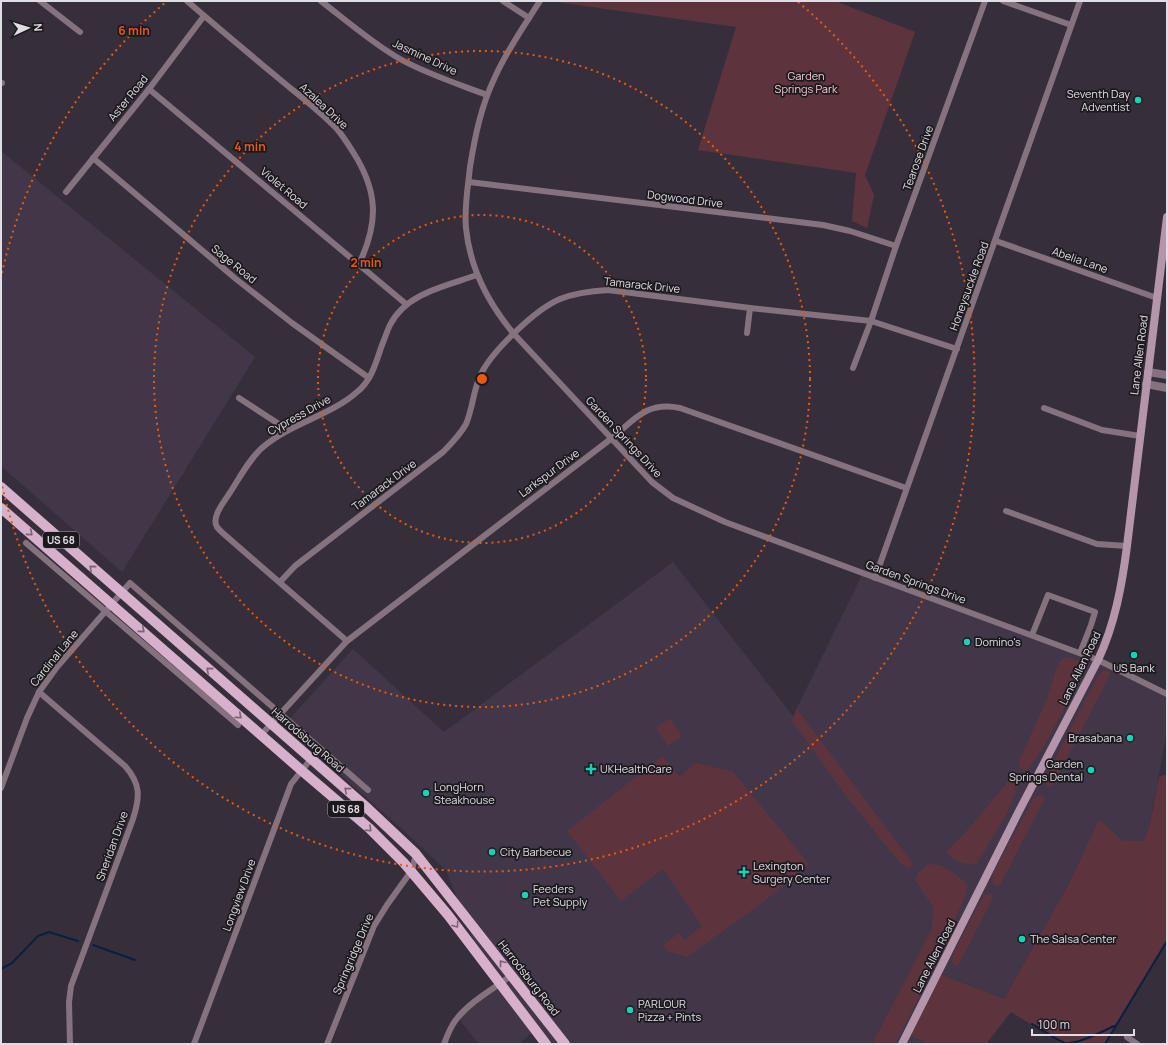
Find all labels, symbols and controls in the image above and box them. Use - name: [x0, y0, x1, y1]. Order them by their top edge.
- north arrow: [8, 8, 48, 48]
- text: 6 min: [118, 22, 150, 39]
- text: N: [31, 23, 46, 32]
- street label: Jasmine Drive: [390, 35, 460, 78]
- park label: Garden Springs Park: [775, 68, 838, 96]
- street label: Aster Road: [104, 71, 151, 124]
- street label: Azalea Drive: [297, 79, 352, 132]
- place label: Seventh Day Adventist: [1067, 86, 1130, 114]
- marker: Seventh Day Adventist: [1133, 95, 1143, 105]
- street label: Tearose Drive: [899, 123, 936, 193]
- text: 4 min: [234, 138, 266, 155]
- street label: Violet Road: [258, 163, 311, 212]
- street label: Dogwood Drive: [646, 186, 724, 211]
- street label: Honeysuckle Road: [945, 239, 992, 332]
- street label: Sage Road: [209, 241, 260, 286]
- street label: Abelia Lane: [1050, 243, 1111, 276]
- text: 2 min: [350, 254, 382, 271]
- street label: Tamarack Drive: [603, 273, 682, 296]
- street label: Lane Allen Road: [1126, 314, 1151, 396]
- centre of rings: [475, 372, 489, 386]
- street label: Cypress Drive: [265, 391, 333, 438]
- street label: Garden Springs Drive: [583, 393, 666, 481]
- street label: Larkspur Drive: [516, 445, 582, 500]
- street label: Tamarack Drive: [349, 455, 419, 514]
- one-way arrow: [26, 529, 33, 536]
- road number: US 68: [43, 532, 79, 548]
- street label: Garden Springs Drive: [864, 556, 969, 607]
- one-way arrow: [90, 565, 97, 572]
- street label: Cardinal Lane: [26, 626, 82, 689]
- one-way arrow: [137, 626, 144, 633]
- street label: Lane Allen Road: [1055, 629, 1104, 707]
- place label: Domino's: [975, 634, 1021, 649]
- marker: Domino's: [962, 637, 972, 647]
- marker: US Bank: [1129, 650, 1139, 660]
- place label: US Bank: [1113, 660, 1155, 675]
- one-way arrow: [206, 667, 214, 674]
- street label: Harrodsburg Road: [269, 704, 348, 775]
- one-way arrow: [235, 711, 242, 718]
- place label: Brasabana: [1068, 730, 1122, 745]
- marker: Brasabana: [1125, 733, 1135, 743]
- place label: Garden Springs Dental: [1009, 756, 1083, 784]
- place label: UKHealthCare: [600, 761, 673, 776]
- marker: UKHealthCare: [585, 763, 597, 775]
- marker: Garden Springs Dental: [1086, 765, 1096, 775]
- place label: LongHorn Steakhouse: [434, 779, 495, 807]
- one-way arrow: [344, 787, 351, 794]
- marker: LongHorn Steakhouse: [421, 788, 431, 798]
- road number: US 68: [328, 801, 364, 817]
- street label: Sheridan Drive: [92, 808, 131, 883]
- one-way arrow: [365, 824, 372, 831]
- place label: City Barbecue: [500, 844, 572, 859]
- marker: City Barbecue: [487, 847, 497, 857]
- street label: Longview Drive: [219, 856, 259, 933]
- place label: Lexington Surgery Center: [753, 858, 830, 886]
- marker: Lexington Surgery Center: [738, 866, 750, 878]
- place label: Feeders Pet Supply: [533, 881, 588, 909]
- marker: Feeders Pet Supply: [520, 890, 530, 900]
- street label: Springridge Drive: [329, 910, 377, 997]
- street label: Lane Allen Road: [909, 917, 958, 995]
- one-way arrow: [451, 921, 458, 928]
- place label: The Salsa Center: [1030, 931, 1117, 946]
- marker: The Salsa Center: [1017, 934, 1027, 944]
- street label: Harrodsburg Road: [495, 937, 564, 1018]
- one-way arrow: [500, 960, 507, 967]
- place label: PARLOUR Pizza + Pints: [638, 996, 702, 1024]
- marker: PARLOUR Pizza + Pints: [625, 1005, 635, 1015]
- scale bar: [1032, 1011, 1134, 1037]
- text: 100 m: [1038, 1016, 1070, 1033]

